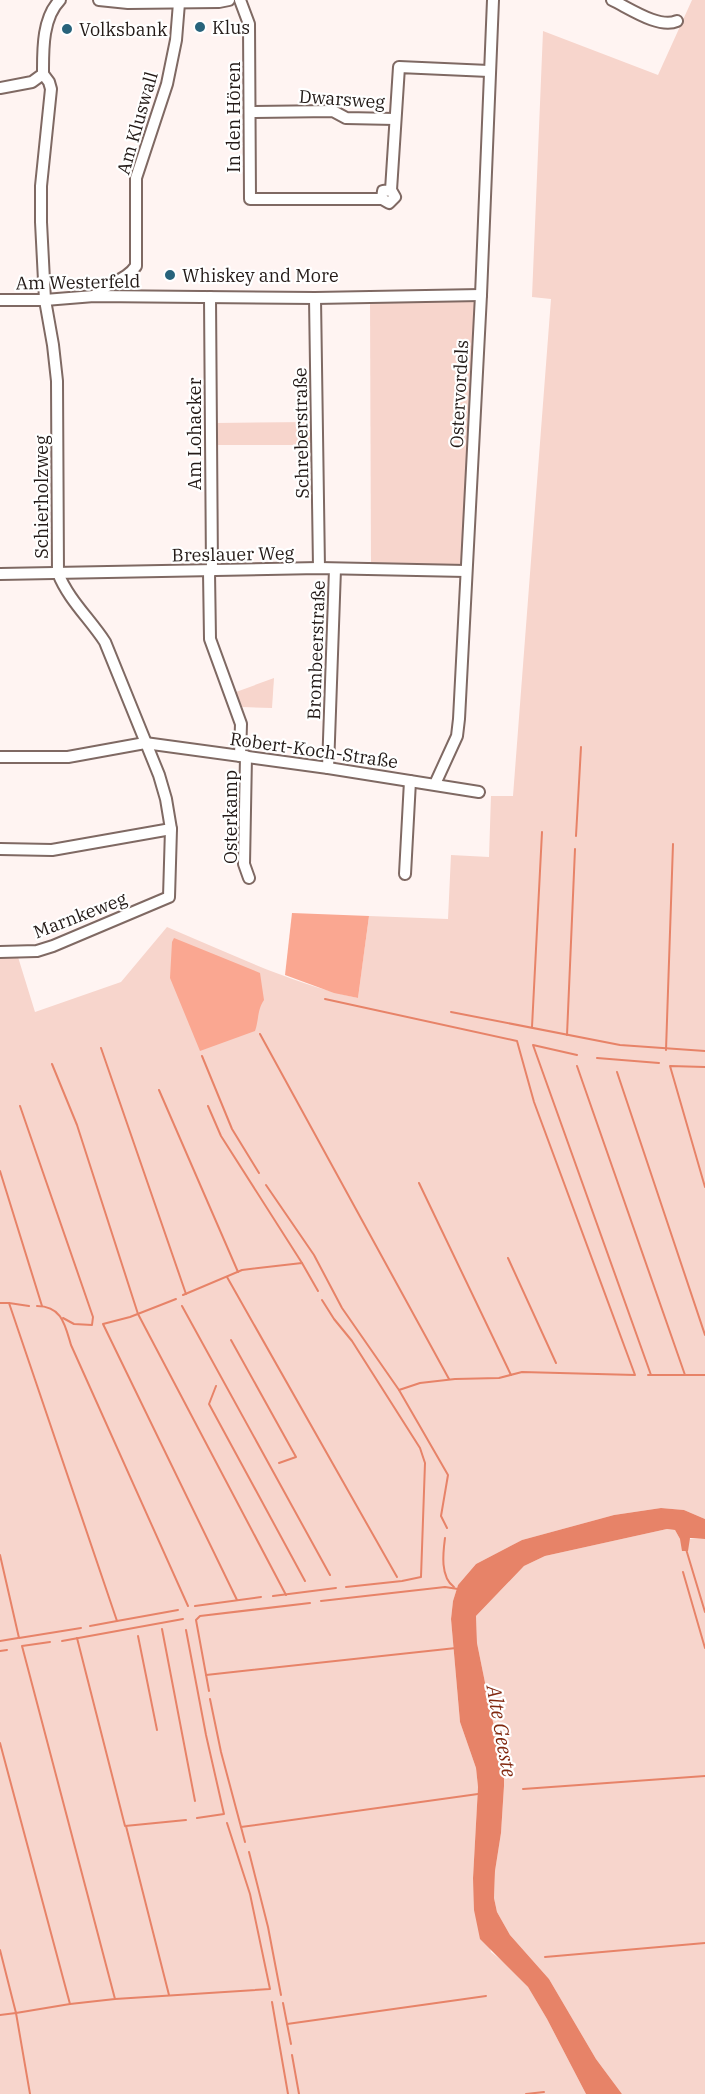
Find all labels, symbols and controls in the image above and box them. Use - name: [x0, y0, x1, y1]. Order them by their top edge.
- place label: Klus: [212, 16, 250, 39]
- place label: Volksbank: [79, 18, 168, 41]
- marker: Klus: [193, 20, 207, 34]
- marker: Volksbank: [60, 22, 74, 36]
- street label: In den Hören: [222, 61, 245, 173]
- street label: Am Kluswall: [111, 69, 163, 177]
- street label: Dwarsweg: [298, 85, 386, 113]
- place label: Whiskey and More: [182, 264, 339, 287]
- marker: Whiskey and More: [163, 268, 177, 282]
- street label: Am Westerfeld: [15, 269, 141, 295]
- street label: Ostervordels: [445, 339, 473, 449]
- street label: Schreberstraße: [288, 367, 314, 499]
- street label: Am Lohacker: [183, 378, 206, 490]
- street label: Schierholzweg: [30, 435, 53, 559]
- street label: Breslauer Weg: [172, 541, 295, 567]
- street label: Brombeerstraße: [302, 580, 330, 720]
- street label: Robert-Koch-Straße: [228, 727, 400, 773]
- street label: Osterkamp: [219, 770, 242, 864]
- street label: Marnkeweg: [30, 887, 130, 943]
- water label: Alte Geeste: [480, 1681, 523, 1779]

